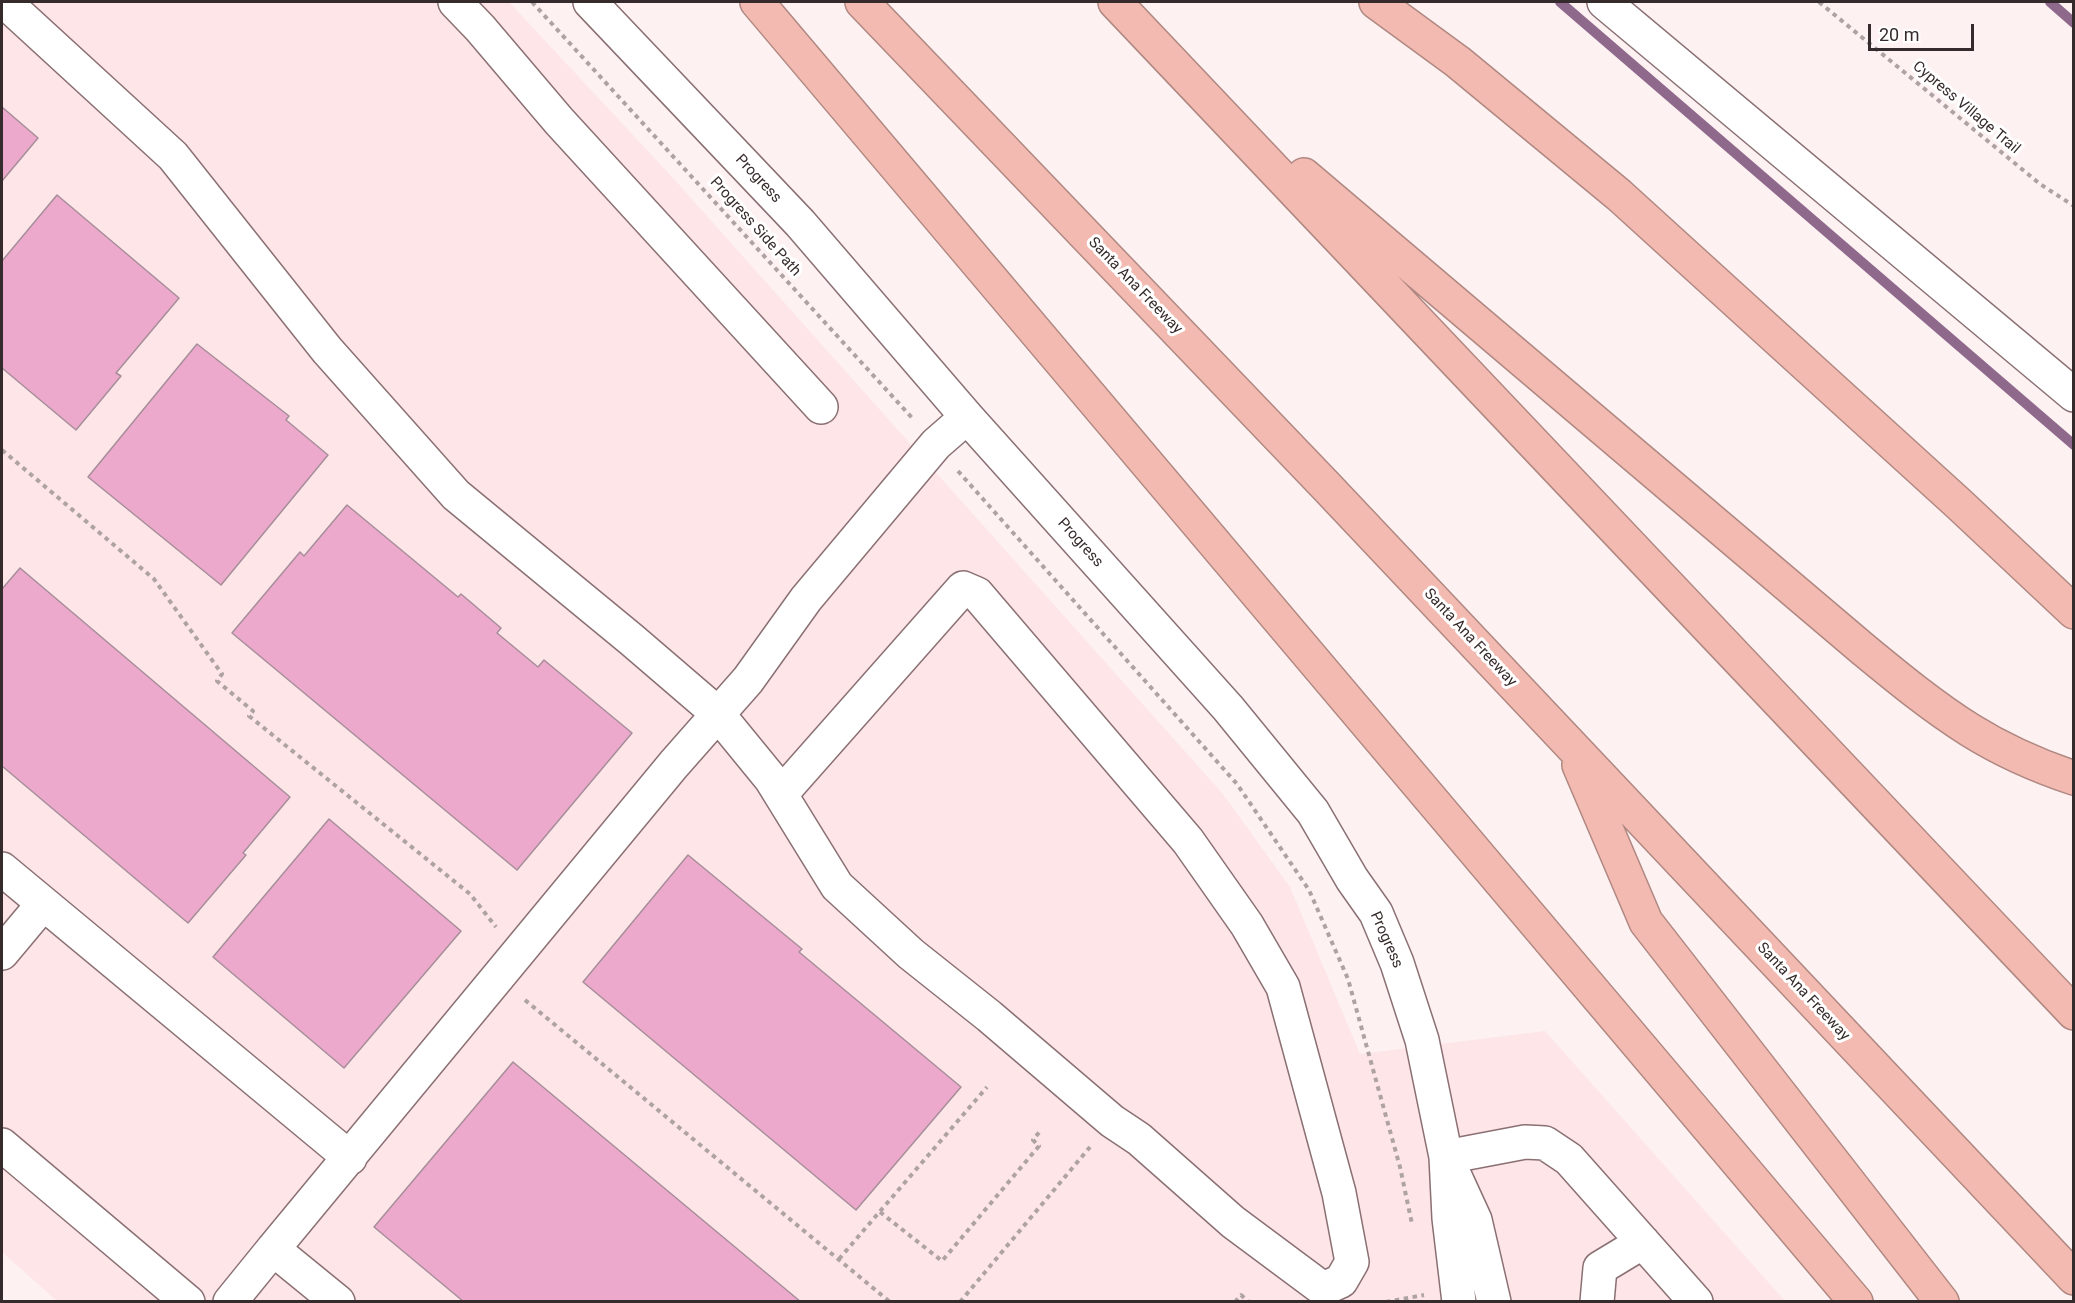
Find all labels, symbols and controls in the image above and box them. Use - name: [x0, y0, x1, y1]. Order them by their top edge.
- scale bar: [1871, 12, 1978, 50]
- text: 20 m: [1879, 24, 1919, 45]
- street label: Cypress Village Trail: [1909, 58, 2023, 158]
- street label: Progress: [731, 151, 785, 207]
- street label: Progress Side Path: [706, 174, 804, 280]
- street label: Santa Ana Freeway: [1084, 234, 1186, 338]
- street label: Progress: [1053, 515, 1107, 571]
- street label: Santa Ana Freeway: [1420, 585, 1520, 691]
- street label: Progress: [1366, 909, 1406, 971]
- street label: Santa Ana Freeway: [1753, 939, 1853, 1045]

